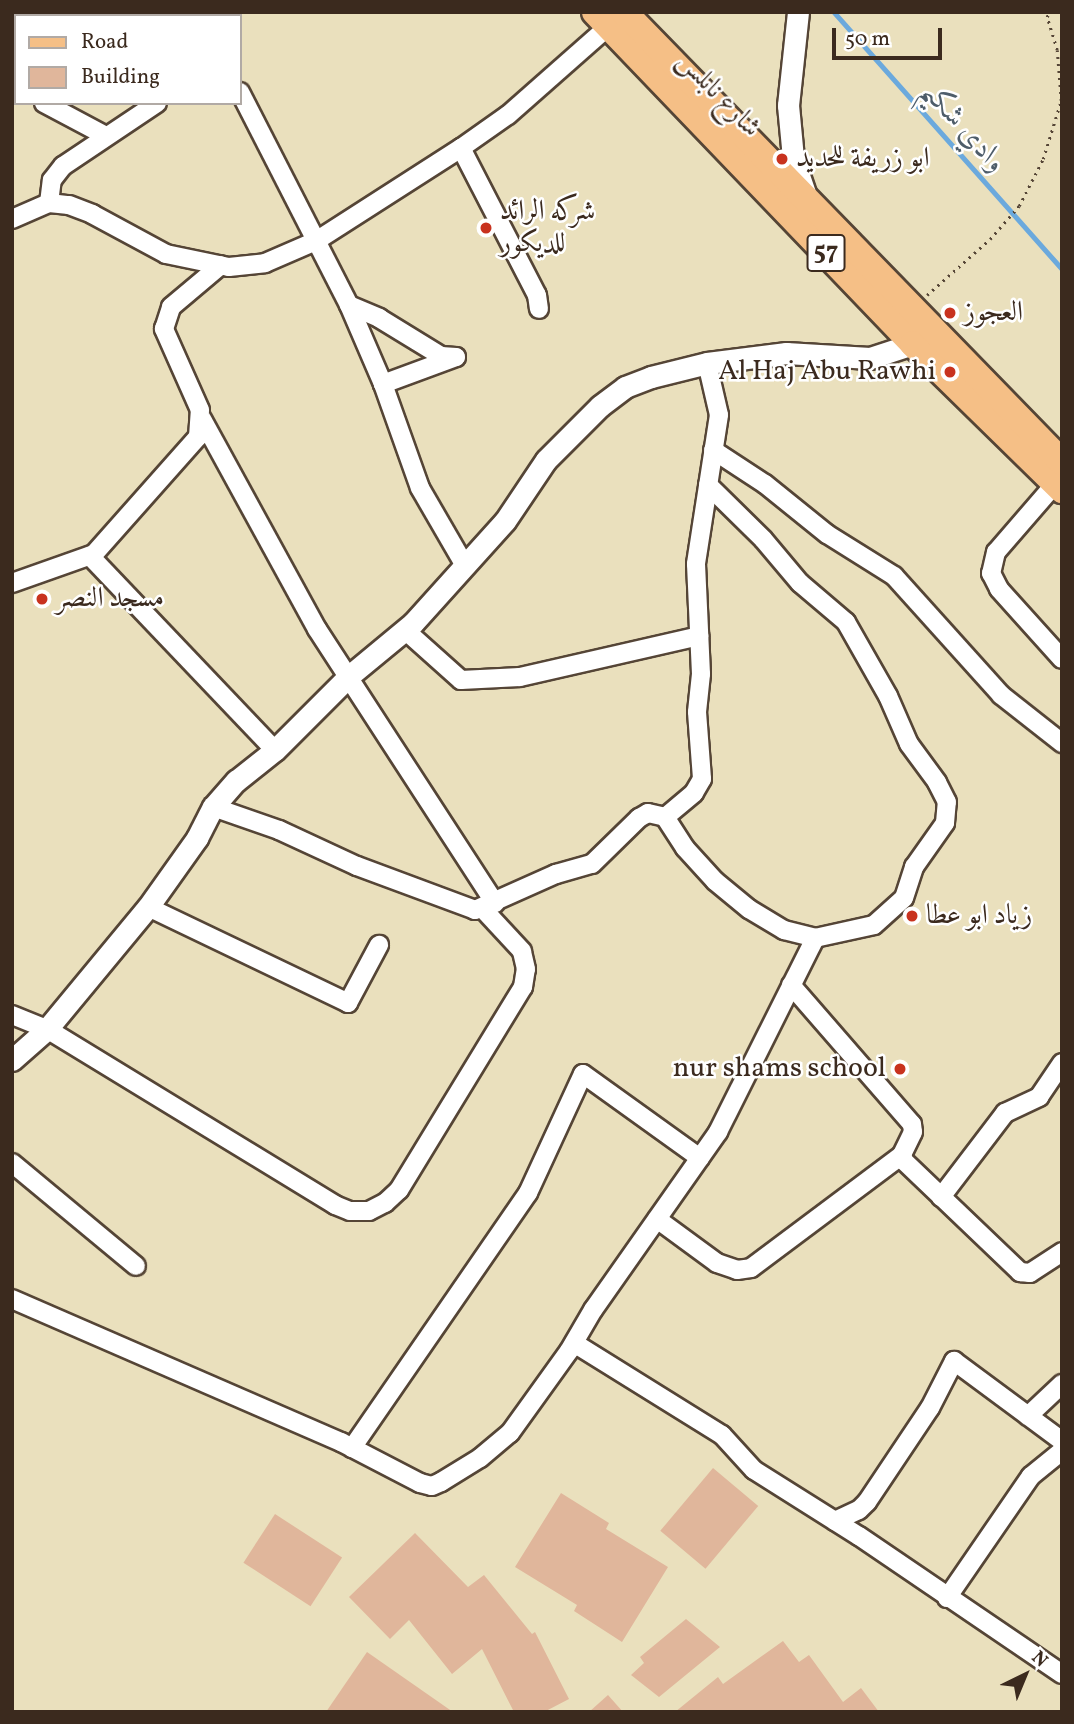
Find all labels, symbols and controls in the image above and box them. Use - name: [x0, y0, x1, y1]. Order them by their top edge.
- legend: [14, 14, 242, 105]
- scale bar: [836, 14, 946, 58]
- text: 50 m: [845, 25, 890, 54]
- text: Road: [81, 28, 128, 57]
- street label: شارع نابلس: [669, 45, 767, 145]
- text: Building: [81, 63, 160, 92]
- water label: وادي شكيم: [912, 73, 1014, 181]
- place label: ابو زريفة للحديد: [796, 142, 930, 176]
- marker: ابو زريفة للحديد: [774, 151, 790, 167]
- place label: شركه الرائد للديكور: [500, 195, 595, 261]
- marker: شركه الرائد للديكور: [478, 220, 494, 236]
- road number: 57: [805, 230, 847, 276]
- place label: العجوز: [964, 296, 1023, 330]
- marker: العجوز: [942, 305, 958, 321]
- place label: Al Haj Abu Rawhi: [718, 355, 936, 389]
- marker: Al Haj Abu Rawhi: [942, 364, 958, 380]
- place label: مسجد النصر: [56, 582, 164, 616]
- marker: مسجد النصر: [34, 591, 50, 607]
- place label: زياد ابو عطا: [926, 899, 1032, 933]
- marker: زياد ابو عطا: [904, 908, 920, 924]
- place label: nur shams school: [673, 1052, 886, 1086]
- marker: nur shams school: [892, 1061, 908, 1077]
- north arrow: [990, 1640, 1060, 1710]
- text: N: [1025, 1645, 1053, 1674]

